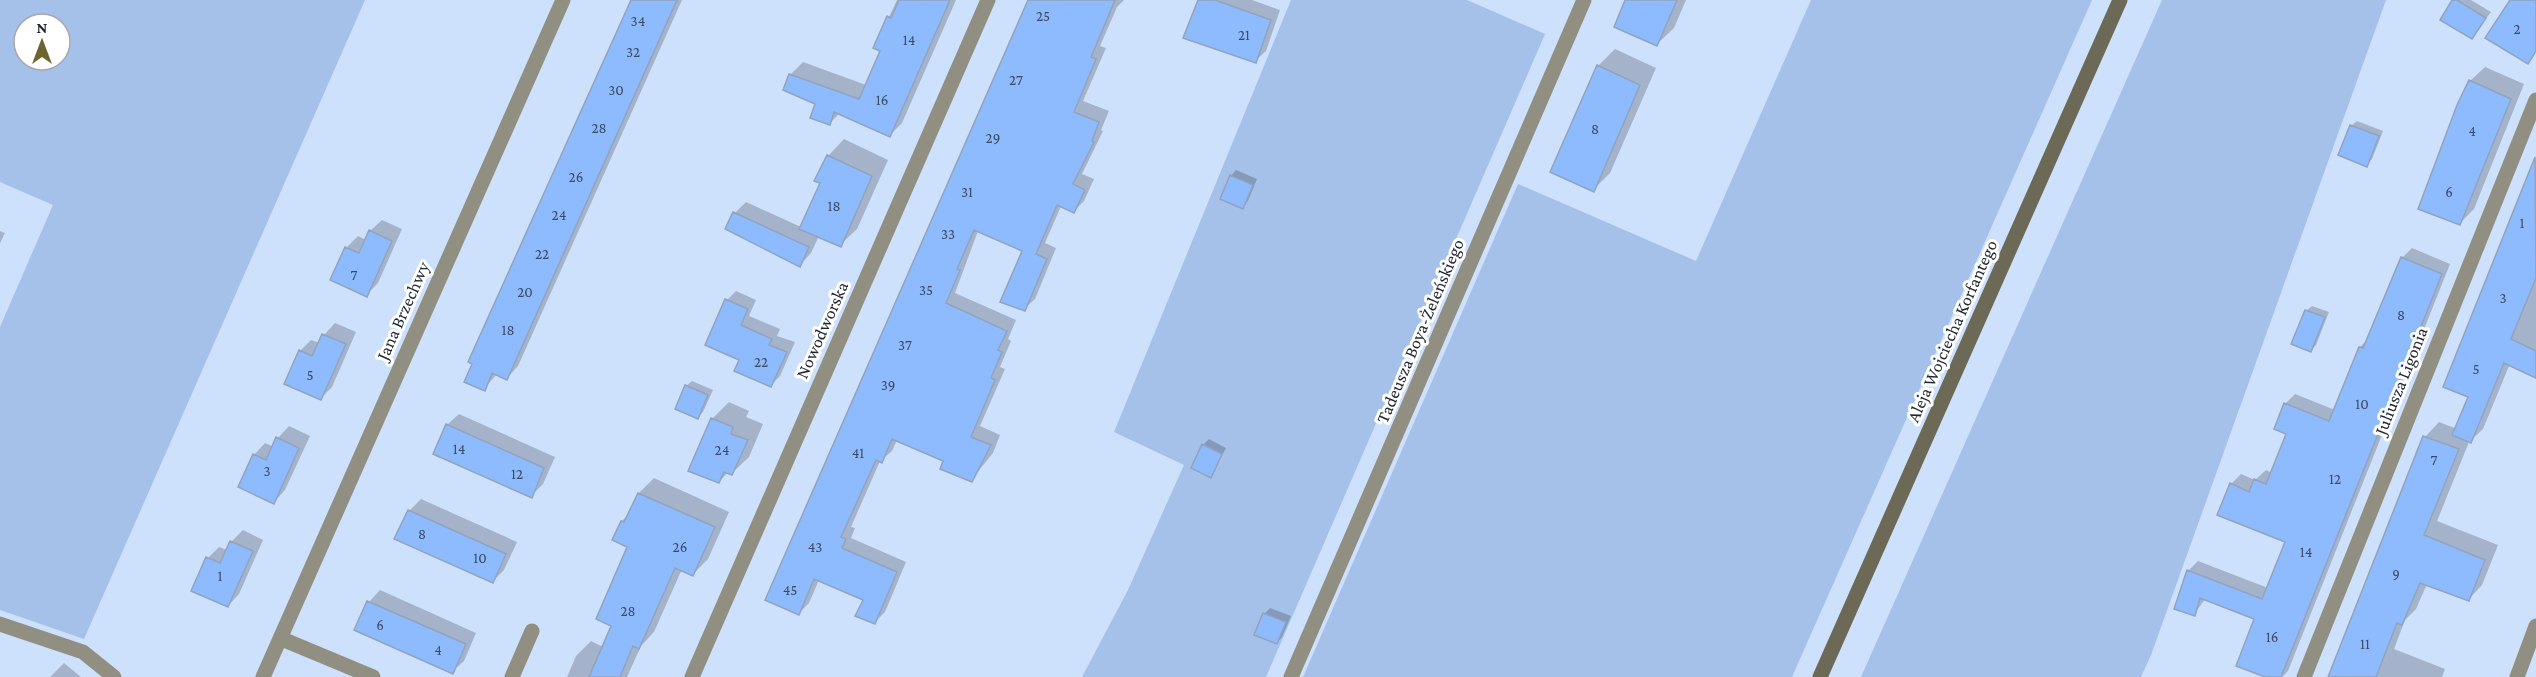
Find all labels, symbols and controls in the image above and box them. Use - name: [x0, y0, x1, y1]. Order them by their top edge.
- house number: 25: [1036, 8, 1050, 24]
- north arrow: [12, 12, 72, 72]
- house number: 34: [631, 13, 645, 29]
- text: N: [37, 19, 48, 36]
- house number: 2: [2513, 21, 2521, 37]
- house number: 21: [1238, 27, 1250, 43]
- house number: 14: [903, 32, 915, 48]
- house number: 32: [626, 44, 640, 60]
- house number: 27: [1009, 72, 1023, 88]
- house number: 30: [608, 82, 624, 98]
- house number: 16: [876, 92, 888, 108]
- house number: 28: [591, 120, 607, 136]
- house number: 8: [1591, 121, 1599, 137]
- house number: 4: [2468, 123, 2476, 139]
- house number: 29: [986, 130, 1000, 146]
- house number: 26: [569, 169, 583, 185]
- house number: 31: [961, 184, 973, 200]
- house number: 6: [2445, 184, 2453, 200]
- house number: 18: [827, 198, 841, 214]
- house number: 24: [552, 207, 566, 223]
- house number: 1: [2520, 215, 2525, 231]
- house number: 33: [941, 226, 955, 242]
- street label: Tadeusza Boya-Żeleńskiego: [1372, 236, 1468, 426]
- street label: Aleja Wojciecha Korfantego: [1903, 237, 2002, 426]
- house number: 22: [535, 246, 549, 262]
- street label: Jana Brzechwy: [372, 258, 434, 365]
- house number: 7: [351, 267, 358, 283]
- street label: Nowodworska: [792, 278, 852, 382]
- house number: 35: [919, 282, 933, 298]
- house number: 20: [517, 284, 533, 300]
- house number: 3: [2499, 290, 2507, 306]
- house number: 8: [2397, 307, 2405, 323]
- house number: 18: [501, 322, 515, 338]
- street label: Juliusza Ligonia: [2370, 324, 2432, 440]
- house number: 37: [898, 337, 912, 353]
- house number: 22: [754, 354, 768, 370]
- house number: 5: [2472, 361, 2480, 377]
- house number: 5: [306, 367, 314, 383]
- house number: 39: [881, 377, 895, 393]
- house number: 10: [2355, 396, 2369, 412]
- house number: 14: [453, 441, 465, 457]
- house number: 24: [715, 442, 729, 458]
- house number: 41: [852, 445, 864, 461]
- house number: 7: [2431, 452, 2438, 468]
- house number: 3: [263, 463, 271, 479]
- house number: 12: [511, 466, 523, 482]
- house number: 12: [2329, 471, 2341, 487]
- house number: 8: [418, 526, 426, 542]
- house number: 26: [673, 539, 687, 555]
- house number: 43: [808, 539, 822, 555]
- house number: 14: [2300, 544, 2312, 560]
- house number: 10: [473, 550, 487, 566]
- house number: 9: [2392, 566, 2400, 582]
- house number: 1: [218, 568, 223, 584]
- house number: 45: [783, 582, 797, 598]
- house number: 28: [620, 603, 636, 619]
- house number: 6: [376, 617, 384, 633]
- house number: 16: [2266, 629, 2278, 645]
- house number: 11: [2360, 636, 2370, 652]
- house number: 4: [434, 642, 442, 658]

